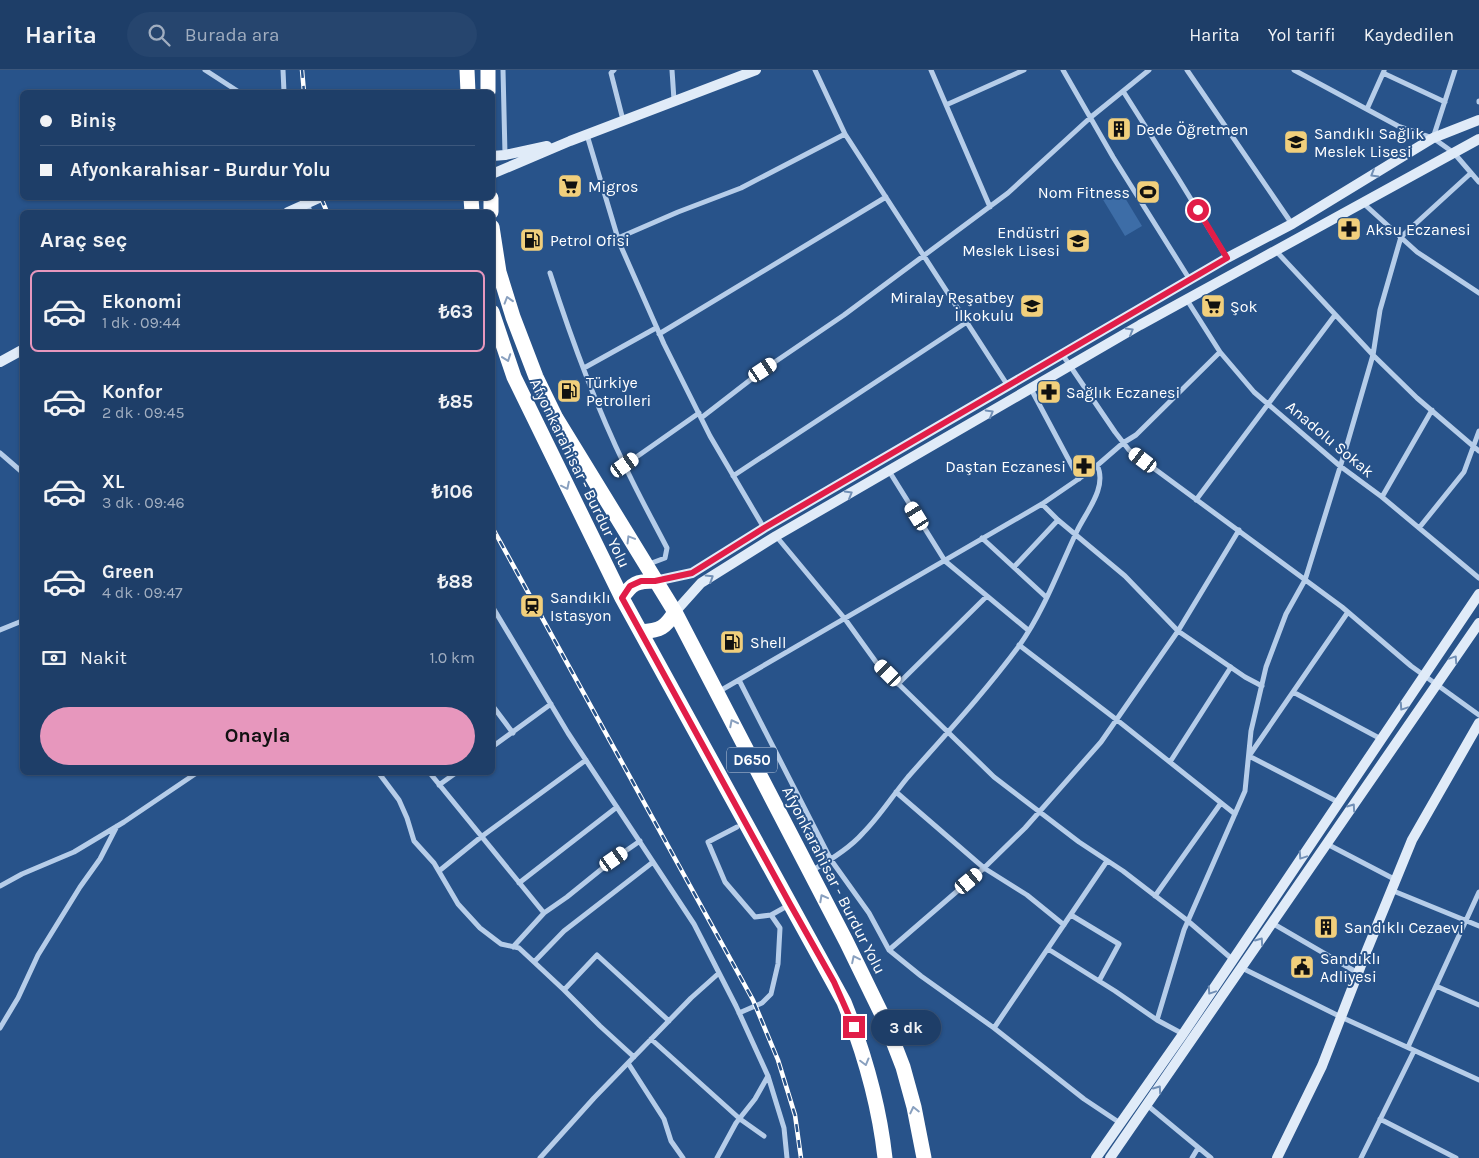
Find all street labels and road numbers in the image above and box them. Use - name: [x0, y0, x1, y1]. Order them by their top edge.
- street label: Afyonkarahisar - Burdur Yolu: [526, 375, 634, 571]
- street label: Anadolu Sokak: [1282, 397, 1378, 481]
- road number: D650: [727, 748, 777, 772]
- street label: Afyonkarahisar - Burdur Yolu: [778, 783, 890, 977]

